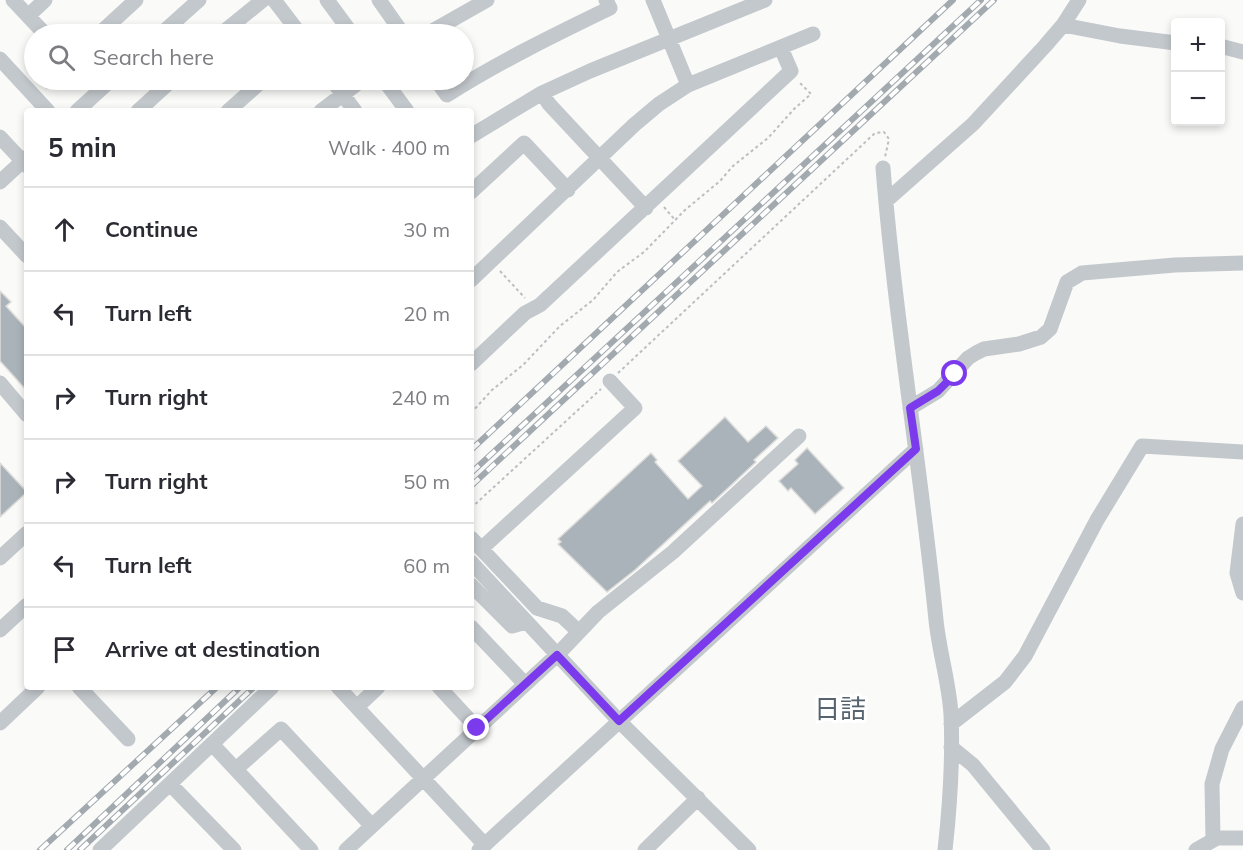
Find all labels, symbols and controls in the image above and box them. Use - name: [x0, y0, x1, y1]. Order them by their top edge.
- map controls: [1171, 18, 1225, 126]
- button: +: [1171, 18, 1225, 72]
- search box: [24, 24, 474, 90]
- icon: search: [45, 41, 78, 74]
- text: Search here: [93, 43, 214, 71]
- button: −: [1171, 72, 1225, 126]
- text: 5 min: [48, 131, 117, 164]
- text: Walk · 400 m: [328, 135, 450, 160]
- icon: ahead: [48, 213, 81, 246]
- text: Continue: [105, 215, 198, 243]
- text: 30 m: [403, 217, 450, 242]
- icon: left: [48, 297, 81, 330]
- text: Turn left: [105, 299, 192, 327]
- text: 20 m: [403, 301, 450, 326]
- route start: [941, 360, 967, 386]
- icon: right: [48, 381, 81, 414]
- text: Turn right: [105, 383, 208, 411]
- text: 240 m: [391, 385, 450, 410]
- icon: right: [48, 465, 81, 498]
- text: Turn right: [105, 467, 208, 495]
- text: 50 m: [403, 469, 450, 494]
- icon: left: [48, 549, 81, 582]
- text: Turn left: [105, 551, 192, 579]
- text: 60 m: [403, 553, 450, 578]
- icon: arrive: [48, 633, 81, 666]
- text: Arrive at destination: [105, 635, 320, 663]
- district label: 日詰: [814, 692, 866, 725]
- route end: [463, 714, 489, 740]

